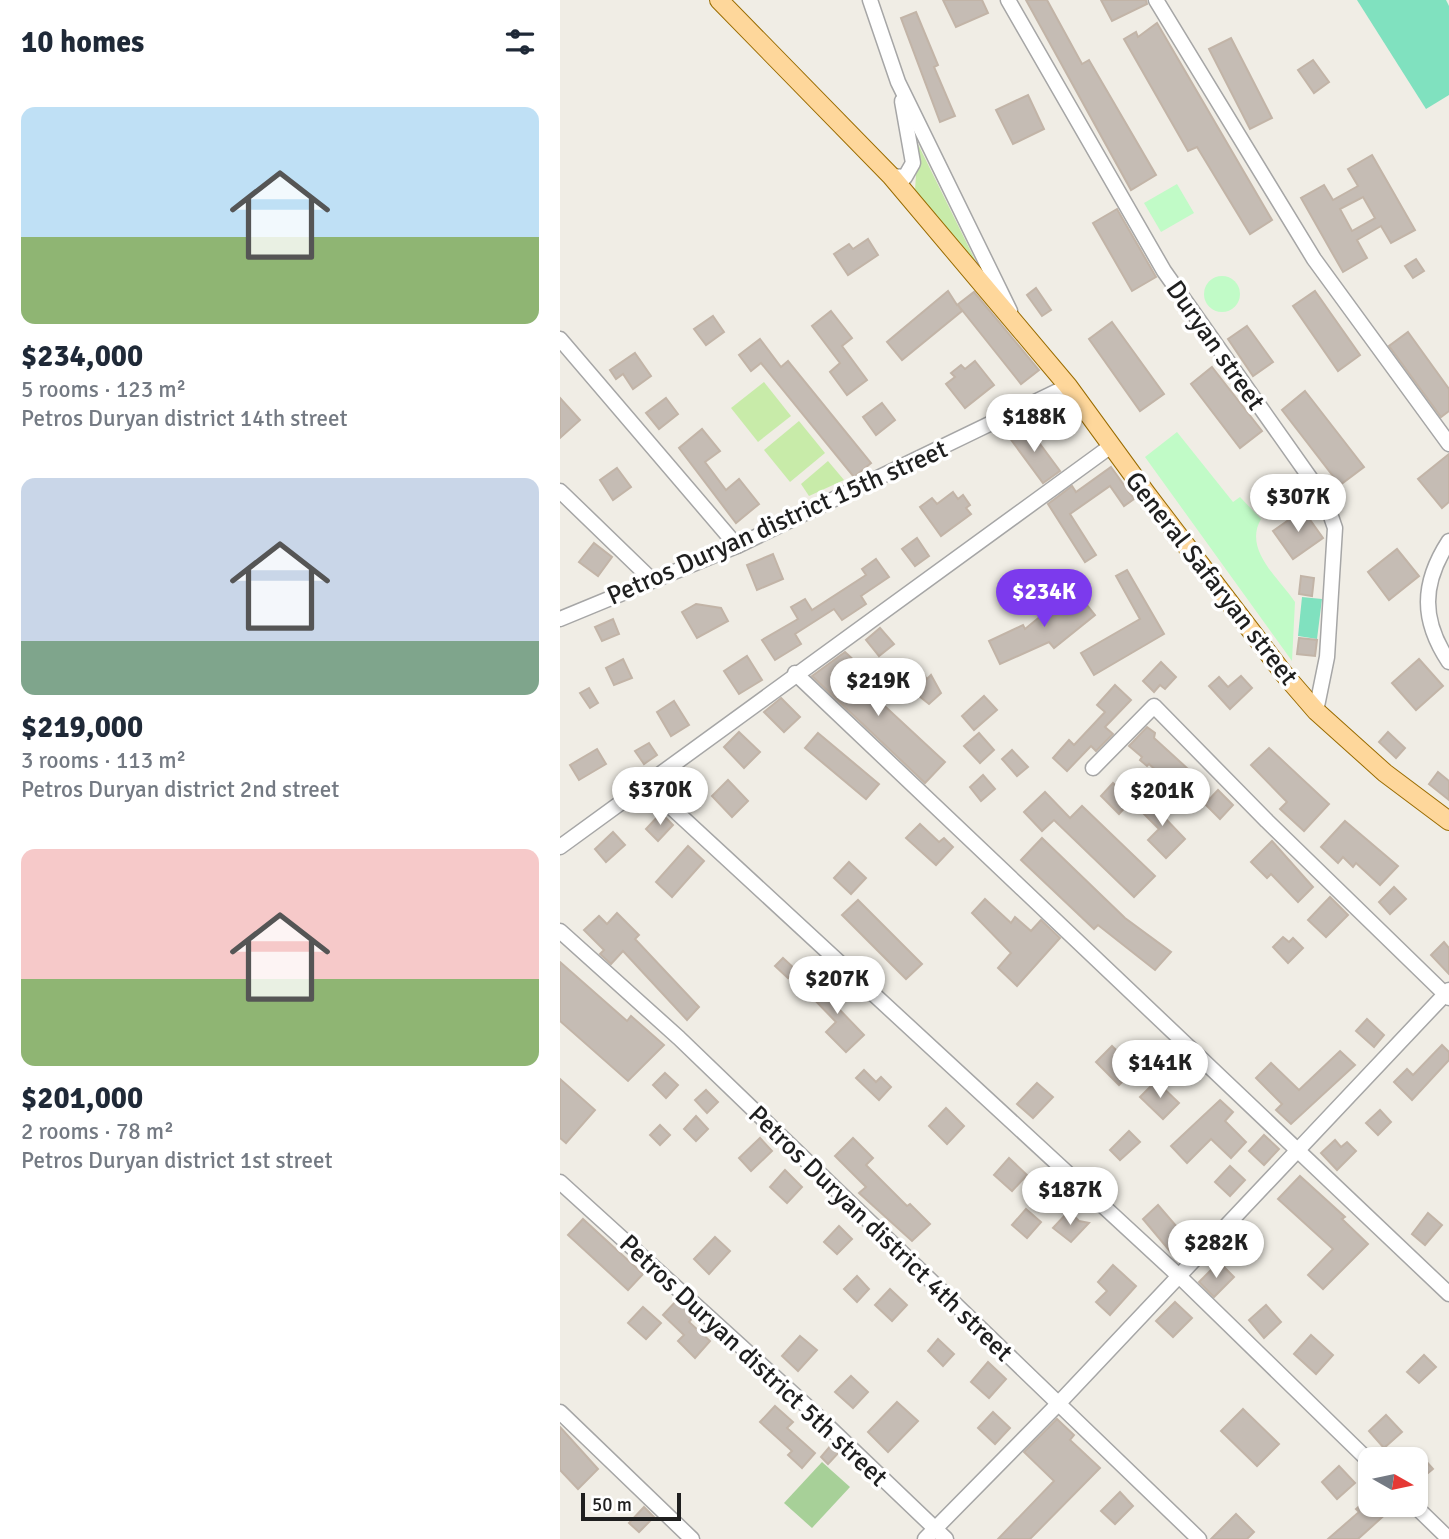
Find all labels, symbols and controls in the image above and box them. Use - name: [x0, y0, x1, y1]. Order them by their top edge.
- icon: filters: [501, 23, 539, 61]
- text: 10 homes: [21, 24, 144, 61]
- icon: home: [217, 152, 343, 278]
- street label: Duryan street: [1159, 275, 1272, 417]
- text: $234,000: [21, 338, 143, 375]
- text: 5 rooms · 123 m²: [21, 375, 186, 404]
- pin: $188K: [985, 394, 1083, 454]
- text: $188K: [1002, 402, 1066, 431]
- text: Petros Duryan district 14th street: [21, 404, 348, 433]
- street label: Petros Duryan district 15th street: [602, 433, 953, 613]
- street label: General Safaryan street: [1118, 465, 1305, 692]
- pin: $307K: [1249, 475, 1347, 534]
- text: $307K: [1266, 482, 1330, 511]
- icon: home: [217, 523, 343, 649]
- pin: $234K: [995, 570, 1093, 629]
- text: $234K: [1012, 577, 1076, 606]
- pin: $219K: [829, 658, 927, 718]
- text: $219K: [846, 666, 910, 695]
- text: $219,000: [21, 709, 143, 746]
- text: 3 rooms · 113 m²: [21, 746, 186, 775]
- pin: $370K: [611, 768, 709, 827]
- pin: $201K: [1113, 768, 1211, 828]
- text: Petros Duryan district 2nd street: [21, 775, 339, 804]
- text: $370K: [628, 775, 692, 804]
- text: $201K: [1130, 776, 1194, 805]
- icon: home: [217, 894, 343, 1020]
- pin: $207K: [788, 956, 886, 1016]
- text: $207K: [805, 964, 869, 993]
- pin: $141K: [1111, 1040, 1209, 1100]
- text: $141K: [1128, 1048, 1192, 1077]
- text: $201,000: [21, 1080, 143, 1117]
- street label: Petros Duryan district 4th street: [741, 1099, 1019, 1369]
- text: 2 rooms · 78 m²: [21, 1117, 174, 1146]
- text: Petros Duryan district 1st street: [21, 1146, 333, 1175]
- pin: $187K: [1021, 1168, 1119, 1227]
- text: $187K: [1038, 1175, 1102, 1204]
- pin: $282K: [1167, 1220, 1265, 1280]
- street label: Petros Duryan district 5th street: [613, 1228, 894, 1494]
- text: $282K: [1184, 1228, 1248, 1257]
- north arrow: [1358, 1447, 1428, 1517]
- map controls: [1358, 1447, 1428, 1517]
- scale bar: [581, 1490, 681, 1522]
- text: 50 m: [592, 1493, 632, 1517]

